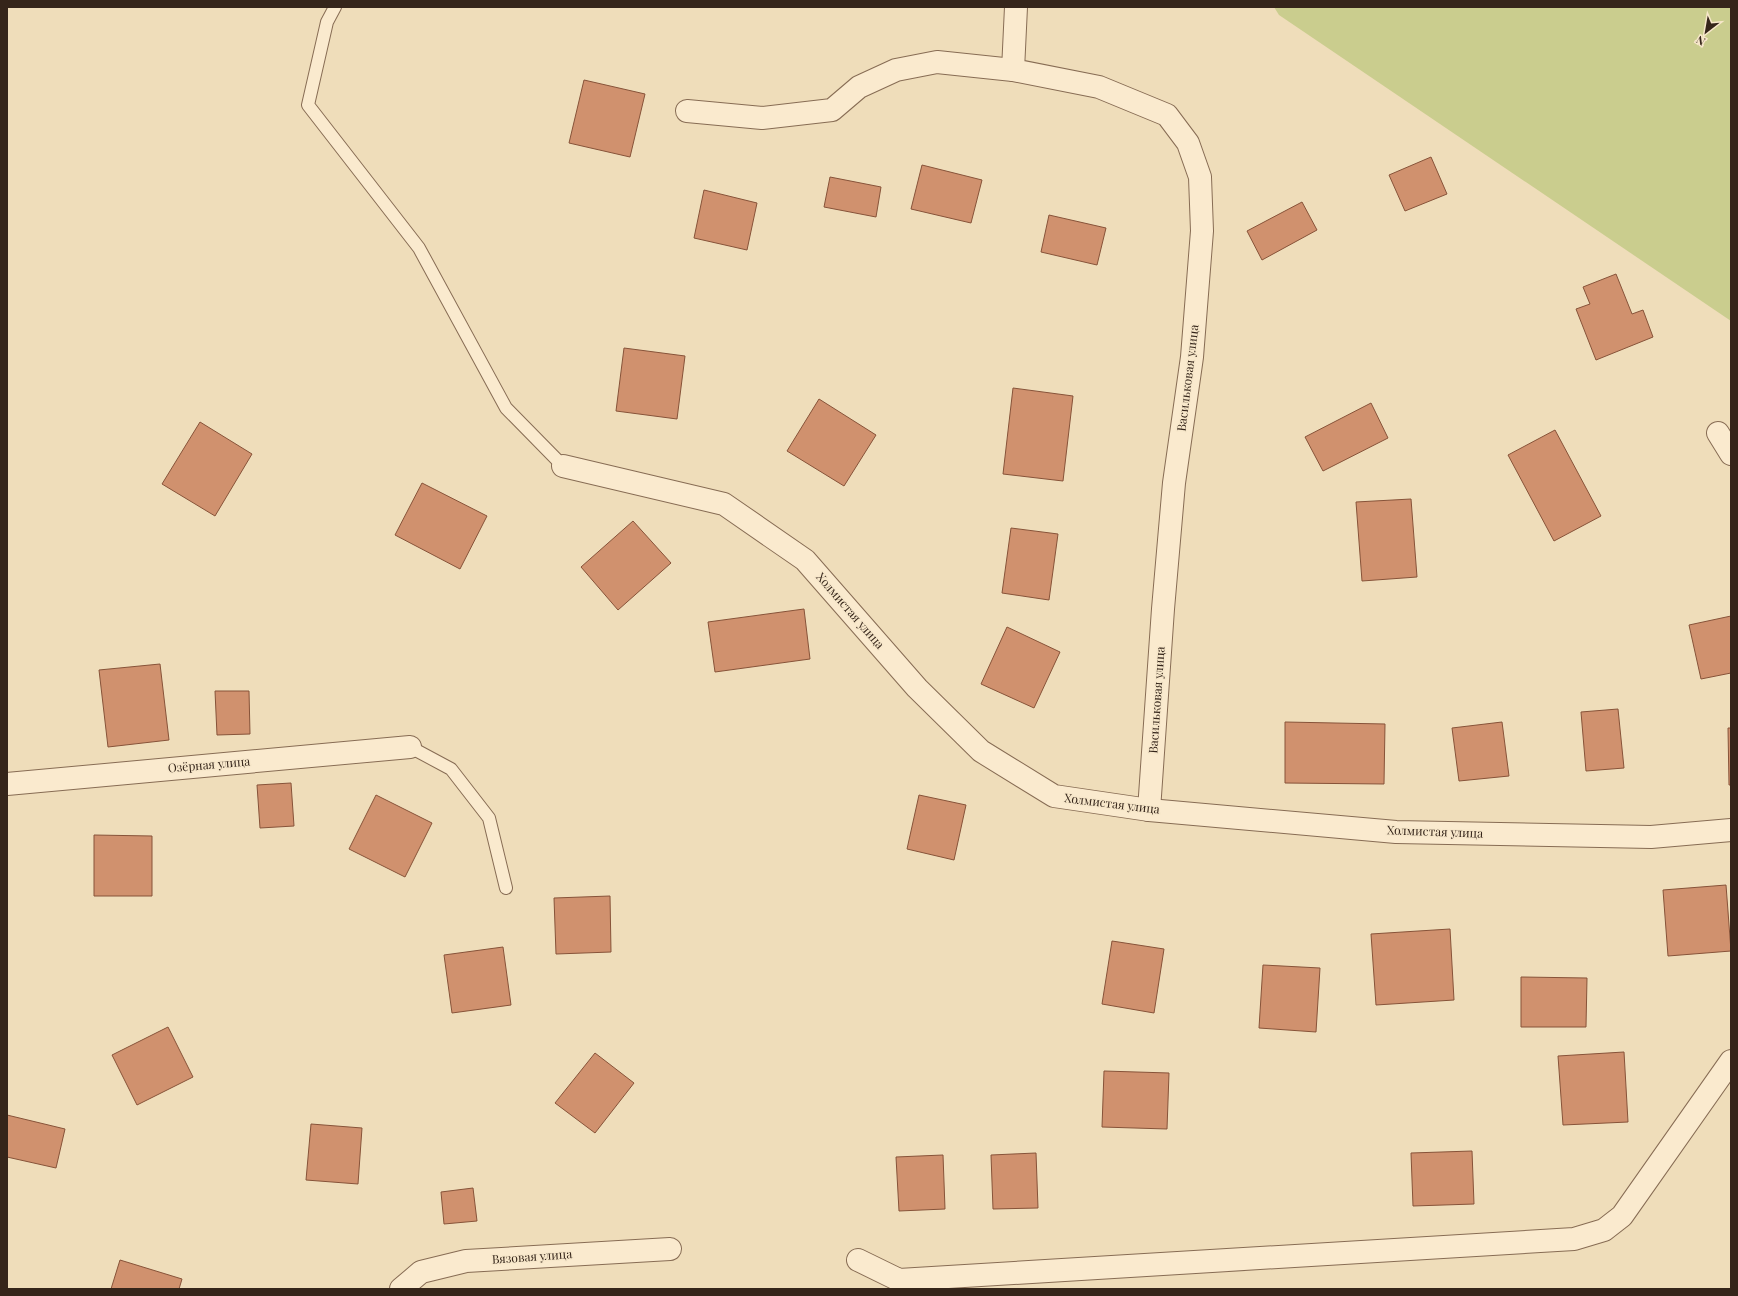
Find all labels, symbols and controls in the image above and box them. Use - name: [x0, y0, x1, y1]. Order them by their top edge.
- north arrow: [1686, 12, 1726, 52]
- text: N: [1693, 32, 1708, 49]
- street label: Васильковая улица: [1173, 324, 1201, 432]
- street label: Холмистая улица: [813, 569, 888, 652]
- street label: Васильковая улица: [1144, 646, 1168, 754]
- street label: Озёрная улица: [167, 752, 251, 776]
- street label: Холмистая улица: [1063, 789, 1161, 817]
- street label: Холмистая улица: [1387, 821, 1483, 841]
- street label: Вязовая улица: [491, 1245, 573, 1267]

